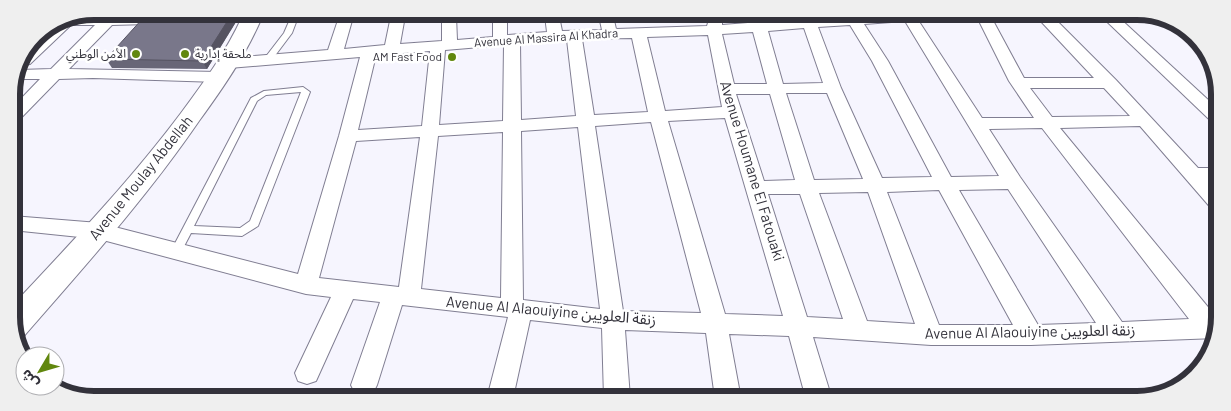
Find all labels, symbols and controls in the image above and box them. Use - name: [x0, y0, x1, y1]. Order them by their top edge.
- street label: Avenue Al Massira Al Khadra: [473, 25, 618, 49]
- place label: الأمن الوطني: [66, 46, 126, 64]
- place label: ملحقة إدارية: [195, 46, 252, 62]
- marker: الأمن الوطني: [130, 48, 142, 60]
- marker: ملحقة إدارية: [179, 48, 191, 60]
- place label: AM Fast Food: [373, 49, 442, 63]
- marker: AM Fast Food: [446, 51, 458, 63]
- street label: Avenue Houmane El Fatouaki: [717, 78, 789, 263]
- street label: Avenue Moulay Abdellah: [85, 112, 196, 243]
- street label: Avenue Al Alaouiyine زنقة العلويين: [445, 292, 657, 329]
- street label: Avenue Al Alaouiyine زنقة العلويين: [924, 320, 1136, 343]
- north arrow: [15, 346, 65, 396]
- text: ش: [17, 367, 42, 392]

